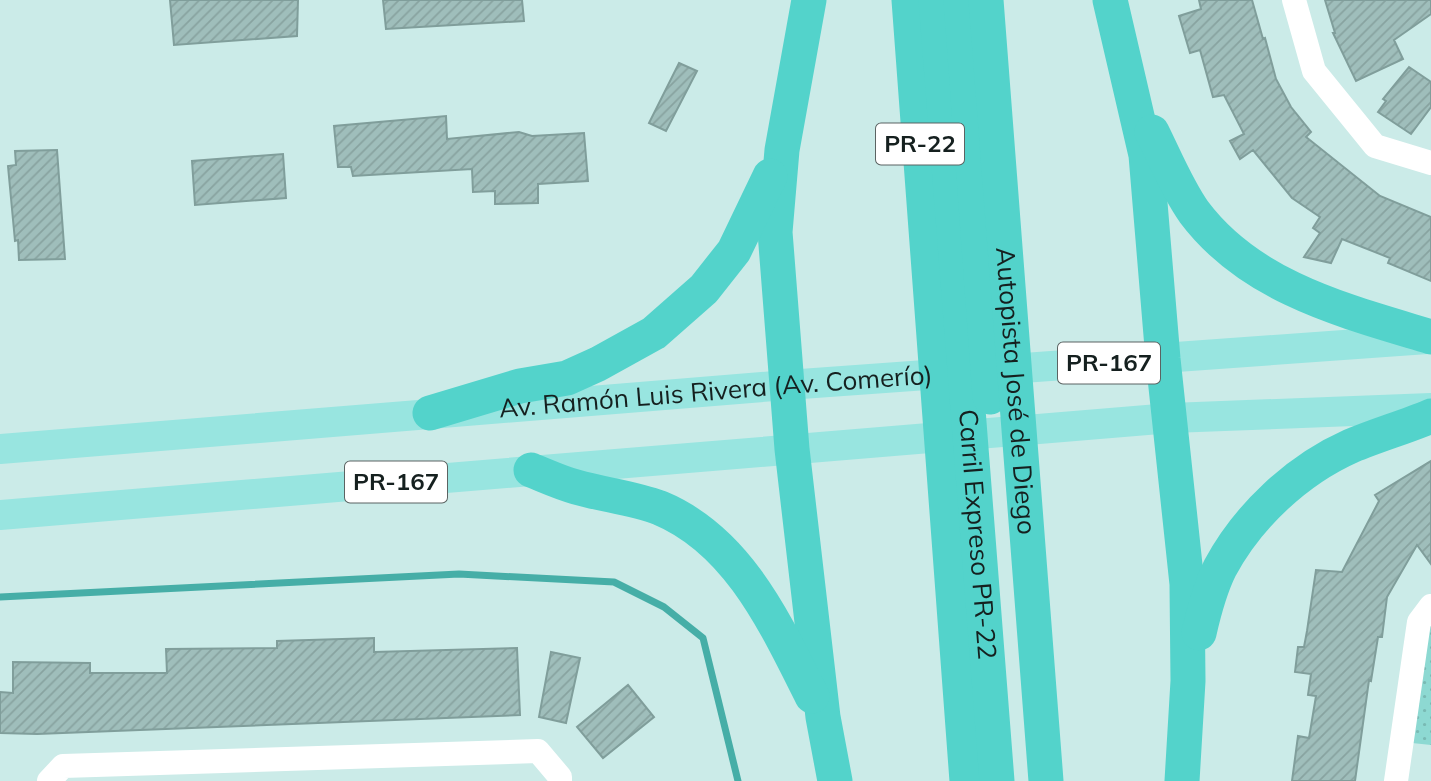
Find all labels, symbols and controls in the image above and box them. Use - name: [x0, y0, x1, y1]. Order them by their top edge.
- road number: PR-22: [876, 124, 964, 164]
- street label: Autopista José de Diego: [989, 246, 1044, 536]
- road number: PR-167: [1058, 342, 1160, 384]
- street label: Av. Ramón Luis Rivera (Av. Comerío): [498, 358, 934, 424]
- street label: Carril Expreso PR-22: [952, 408, 1004, 661]
- road number: PR-167: [345, 462, 447, 503]

